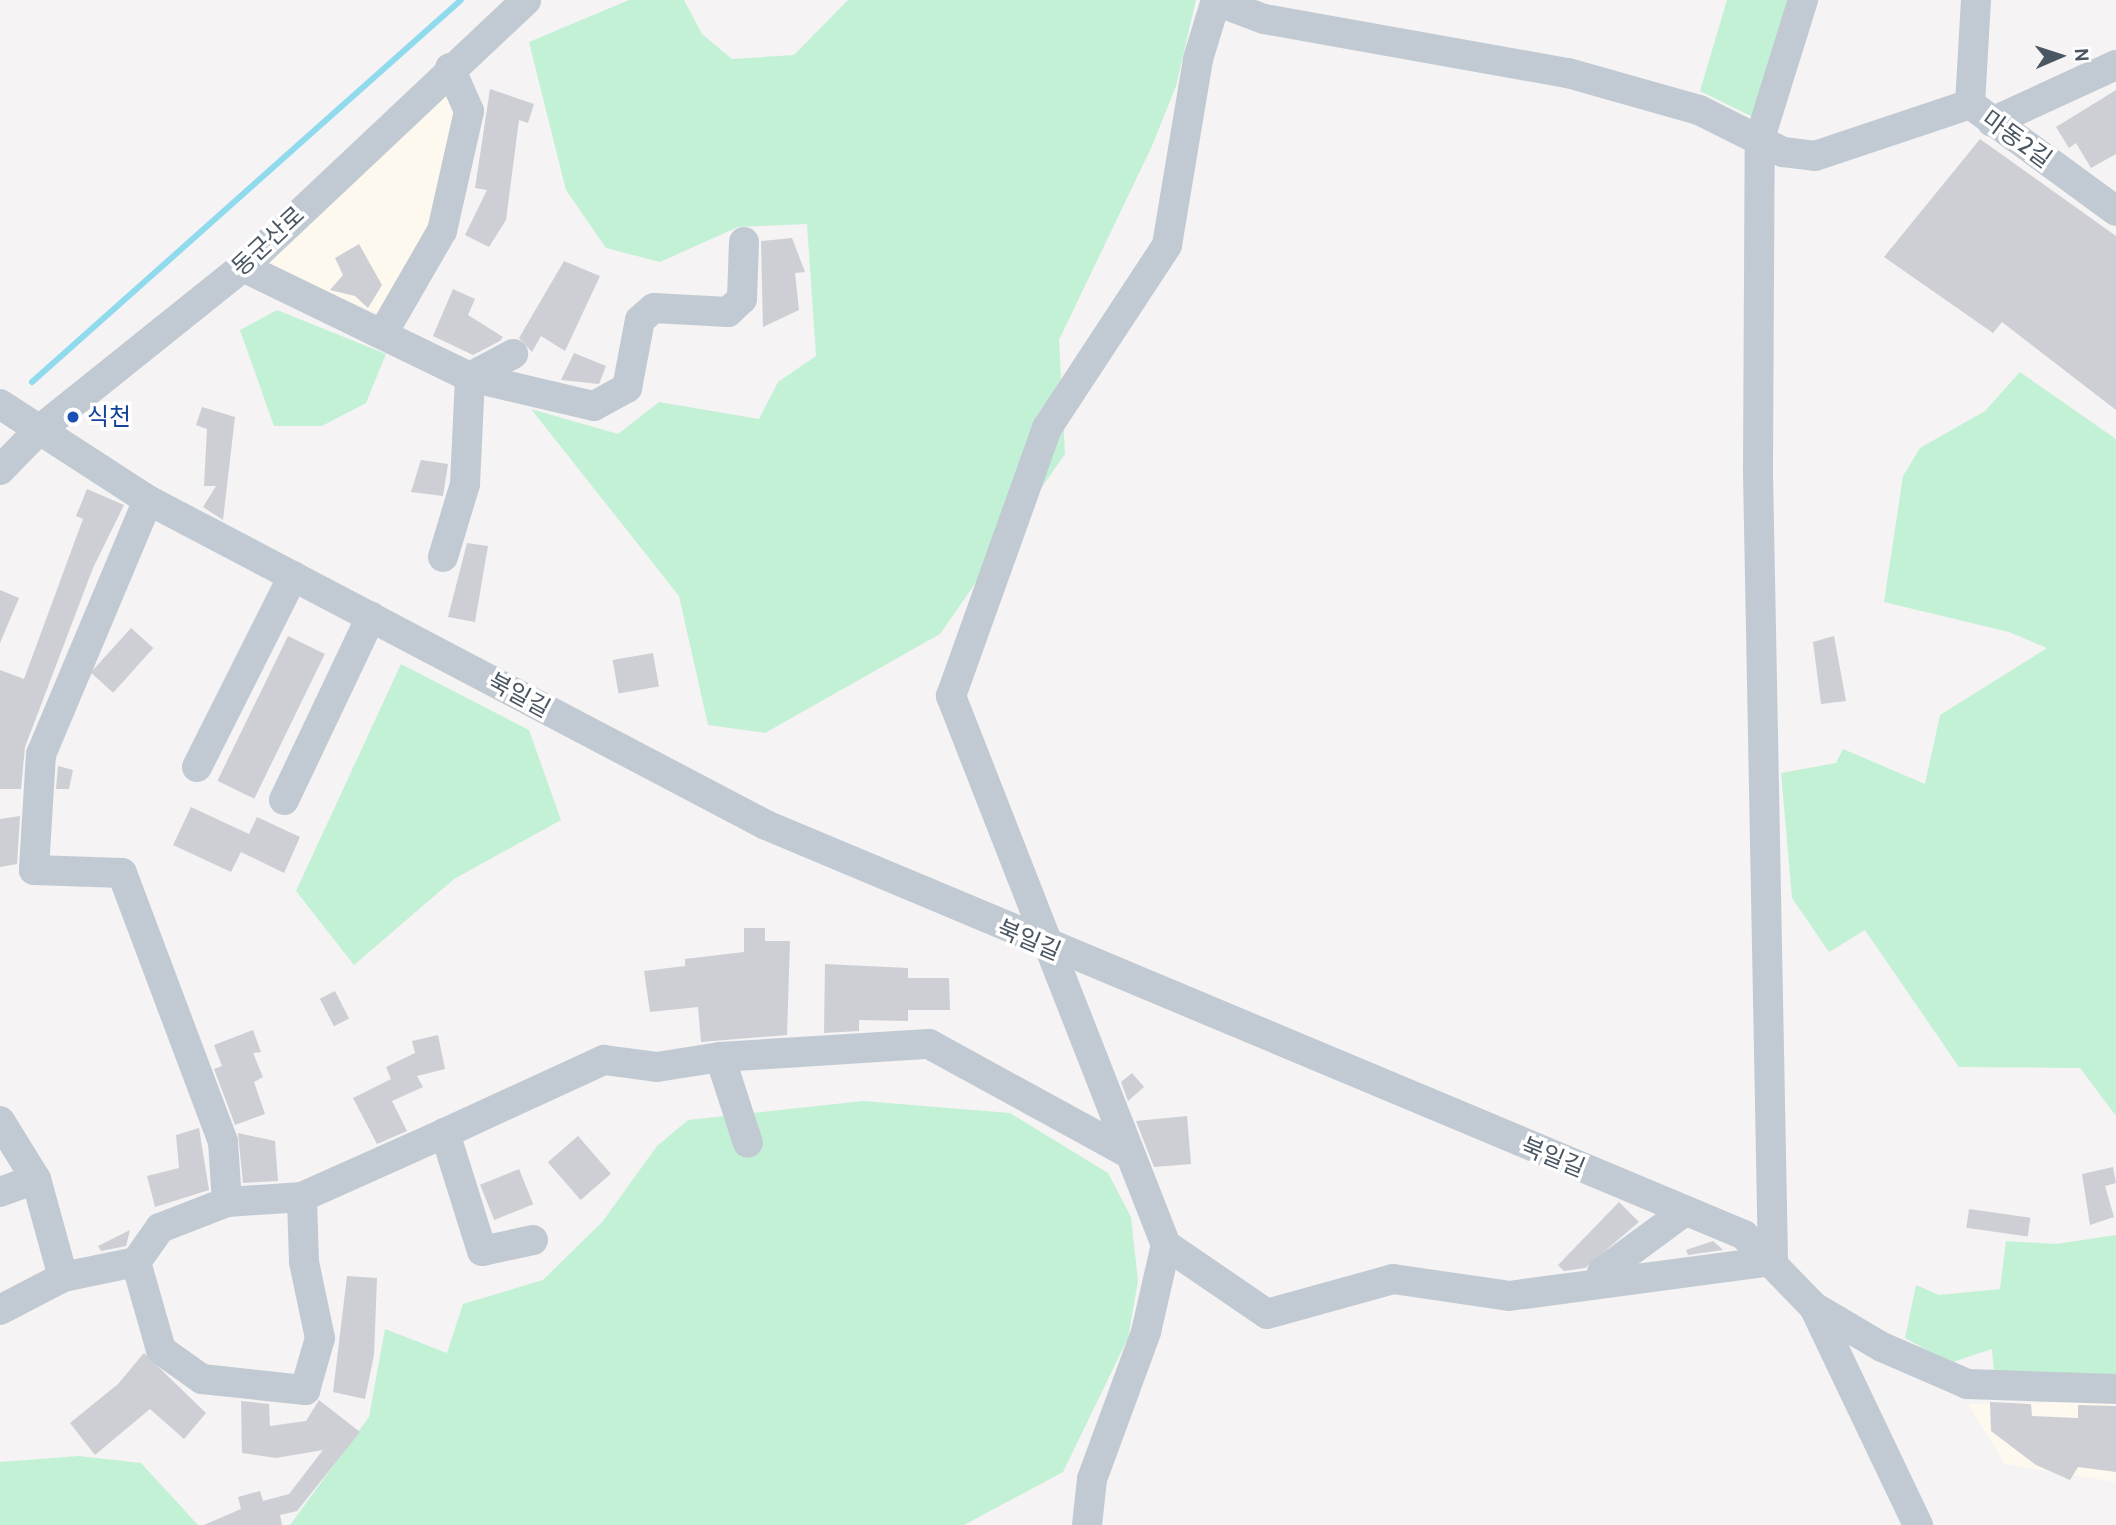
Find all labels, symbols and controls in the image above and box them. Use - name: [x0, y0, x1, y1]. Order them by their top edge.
- north arrow: [2025, 21, 2095, 91]
- text: N: [2070, 48, 2093, 62]
- street label: 마동2길: [1977, 104, 2057, 174]
- street label: 동군산로: [226, 200, 310, 282]
- place label: 식천: [87, 403, 131, 431]
- marker: 식천: [65, 409, 81, 425]
- street label: 북일길: [483, 667, 555, 723]
- street label: 북일길: [993, 914, 1065, 966]
- street label: 북일길: [1517, 1131, 1589, 1183]

